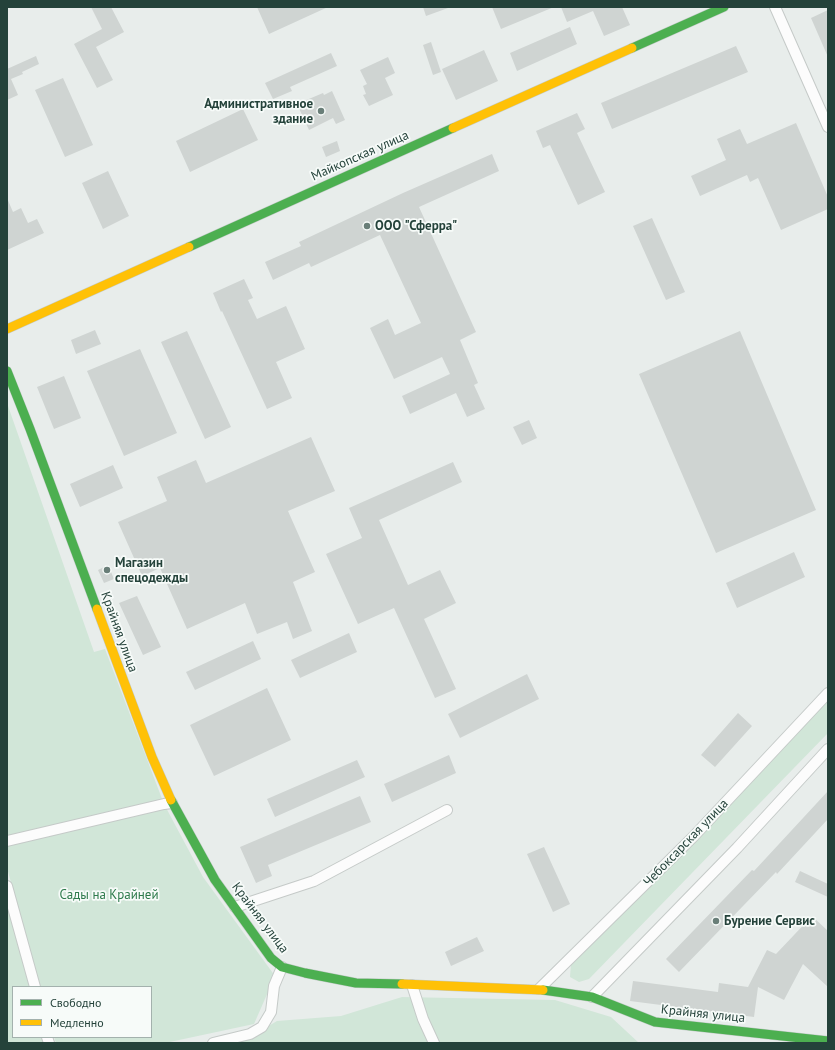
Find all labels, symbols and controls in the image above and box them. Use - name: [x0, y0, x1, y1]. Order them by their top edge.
- place label: Административное здание: [204, 96, 313, 127]
- marker: Административное здание: [316, 106, 326, 116]
- street label: Майкопская улица: [309, 128, 411, 184]
- place label: ООО "Сферра": [375, 218, 457, 234]
- marker: ООО "Сферра": [362, 221, 372, 231]
- place label: Магазин спецодежды: [115, 555, 188, 586]
- marker: Магазин спецодежды: [102, 565, 112, 575]
- street label: Крайняя улица: [97, 590, 141, 674]
- street label: Чебоксарская улица: [640, 796, 732, 890]
- street label: Крайняя улица: [228, 880, 292, 956]
- park label: Сады на Крайней: [59, 887, 159, 903]
- place label: Бурение Сервис: [724, 913, 815, 929]
- marker: Бурение Сервис: [711, 916, 721, 926]
- legend: [12, 986, 152, 1038]
- text: Свободно: [50, 995, 101, 1010]
- street label: Крайняя улица: [660, 1002, 746, 1026]
- text: Медленно: [50, 1015, 104, 1030]

